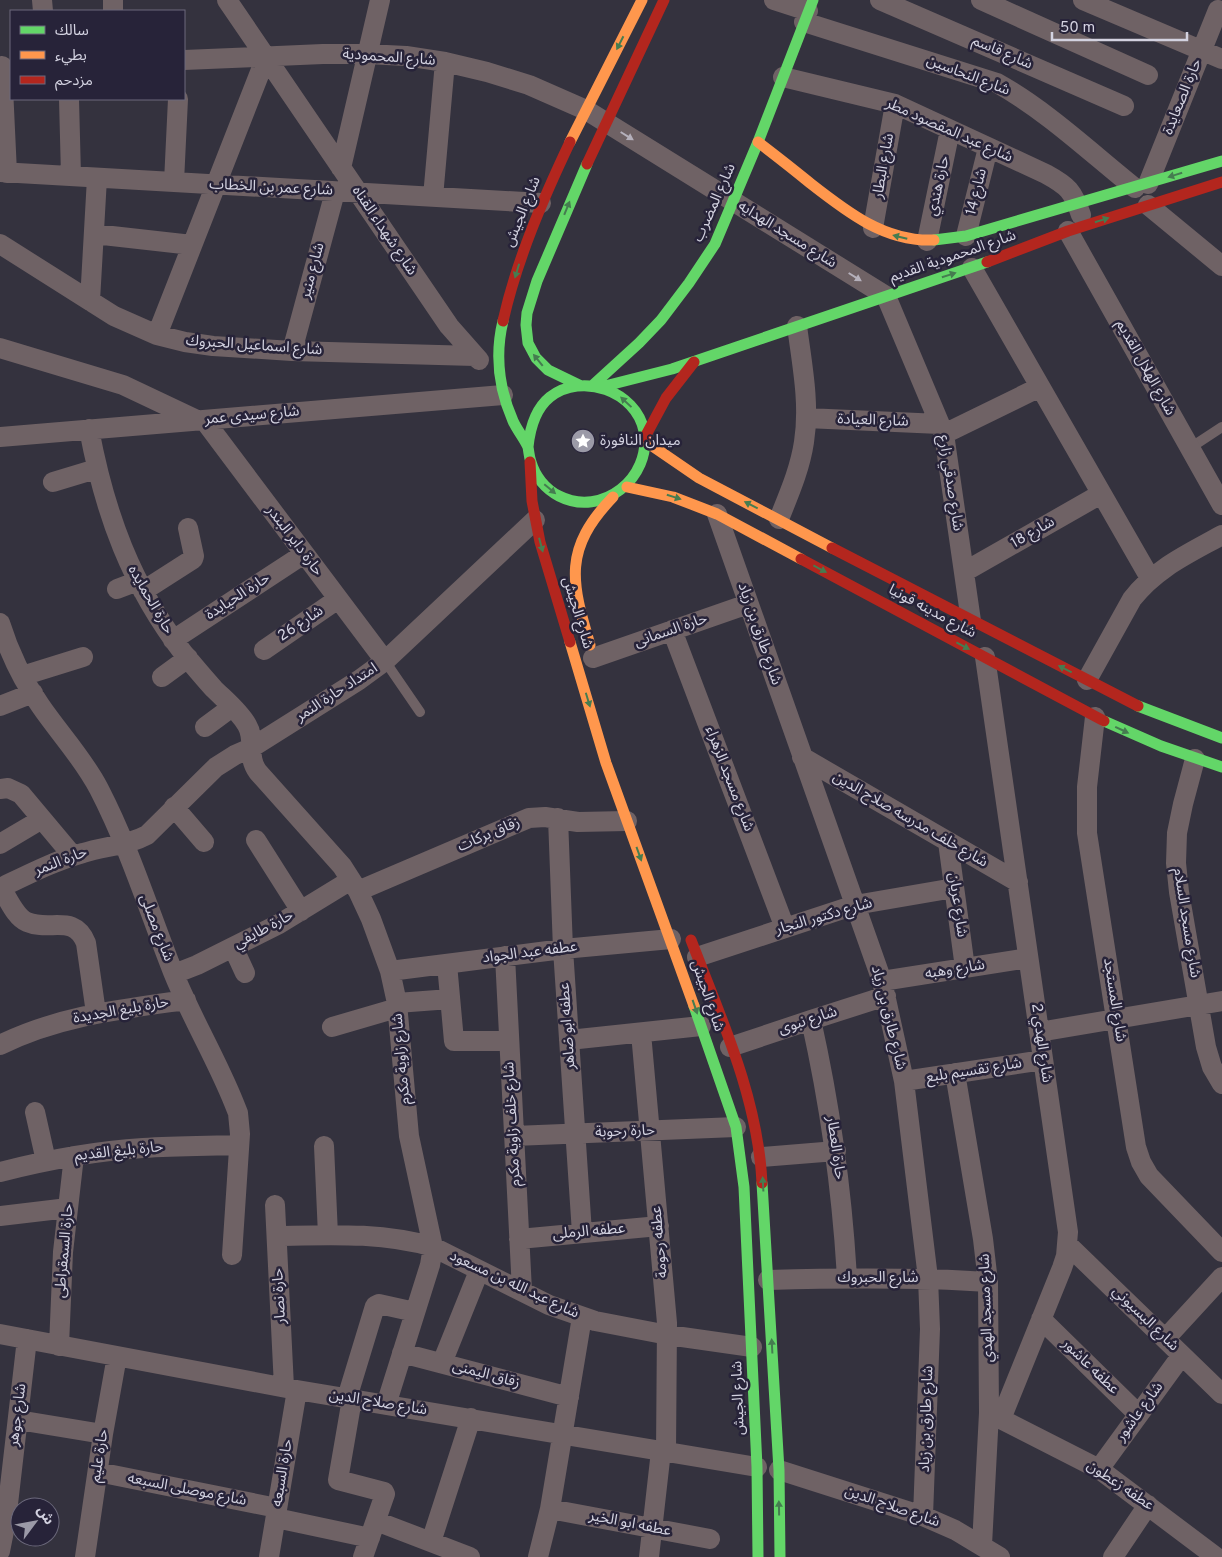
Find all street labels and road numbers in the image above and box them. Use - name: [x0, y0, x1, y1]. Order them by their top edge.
- street label: شارع قاسم: [968, 32, 1035, 75]
- street label: شارع المحمودية: [342, 45, 436, 72]
- street label: شارع النحاسين: [923, 51, 1013, 102]
- street label: حارة الصعايدة: [1159, 56, 1207, 138]
- street label: شارع عبد المقصود مطر: [881, 94, 1016, 169]
- street label: شارع البطار: [869, 132, 900, 201]
- street label: حارة هندي: [923, 154, 955, 218]
- street label: شارع المضرب: [689, 161, 742, 246]
- street label: شارع 14: [962, 166, 993, 218]
- street label: شارع الجيش: [500, 174, 547, 250]
- street label: شارع عمر بن الخطاب: [209, 175, 334, 202]
- street label: شارع شهداء القناه: [346, 183, 421, 280]
- street label: شارع مسجد الهدايه: [734, 197, 840, 274]
- street label: شارع المحمودية القديم: [887, 226, 1019, 288]
- street label: شارع منير: [296, 241, 331, 302]
- street label: شارع الهلال القديم: [1110, 317, 1179, 420]
- street label: شارع اسماعيل الحبروك: [185, 332, 323, 361]
- street label: شارع سيدى عمر: [203, 402, 301, 431]
- street label: شارع العيادة: [837, 410, 909, 433]
- street label: شارع صدقي زارع: [932, 433, 967, 533]
- street label: حارة داير البندر: [261, 501, 327, 580]
- street label: شارع 18: [1008, 513, 1059, 554]
- street label: حارة الحمايده: [123, 562, 177, 638]
- street label: حارة الحيايدة: [202, 569, 274, 625]
- street label: شارع الجيش: [556, 575, 597, 652]
- street label: شارع طارق بن زياد: [732, 580, 785, 688]
- street label: شارع مدينه قونيا: [884, 581, 979, 644]
- street label: شارع 26: [275, 602, 328, 647]
- street label: حارة السمانى: [632, 610, 710, 652]
- street label: امتداد حارة النمر: [291, 659, 382, 727]
- street label: شارع مسجد الزهراء: [699, 724, 758, 835]
- street label: شارع خلف مدرسه صلاح الدين: [828, 768, 991, 873]
- street label: زقاق بركات: [455, 813, 523, 857]
- street label: حارة النمر: [31, 843, 90, 881]
- street label: شارع مسجد السلام: [1167, 867, 1204, 980]
- street label: شارع عريان: [942, 872, 971, 939]
- street label: شارع مصلى: [134, 892, 178, 965]
- street label: شارع دكتور النجار: [772, 894, 875, 941]
- street label: حارة طايفي: [231, 906, 298, 954]
- street label: عطفه عبد الجواد: [481, 938, 579, 968]
- street label: شارع وهبه: [924, 956, 987, 985]
- street label: شارع المستجد: [1097, 957, 1130, 1044]
- street label: شارع الجيش: [685, 958, 728, 1035]
- street label: شارع طارق بن زياد: [865, 964, 910, 1073]
- street label: عطفه ابو ضاهر: [555, 981, 581, 1071]
- street label: حارة بليغ الجديدة: [72, 993, 171, 1030]
- street label: شارع الهدي 2: [1025, 1002, 1056, 1084]
- street label: شارع نبوى: [776, 1003, 840, 1040]
- street label: شارع زاوية مكرم: [389, 1012, 416, 1105]
- street label: شارع تقسيم بلبع: [925, 1054, 1024, 1089]
- street label: شارع خلف زاوية مكرم: [500, 1061, 527, 1187]
- street label: حارة العطار: [821, 1114, 849, 1181]
- street label: حارة رحوبة: [595, 1121, 655, 1143]
- street label: حارة بليغ القديم: [74, 1138, 165, 1167]
- street label: حارة السمقراطى: [51, 1203, 79, 1299]
- street label: عطفه رحومة: [647, 1205, 673, 1279]
- street label: عطفه الرملى: [552, 1219, 626, 1245]
- street label: شارع عبد الله بن مسعود: [446, 1247, 582, 1324]
- street label: شارع مسجد الهدي: [976, 1253, 999, 1363]
- street label: حارة نصار: [269, 1267, 291, 1325]
- street label: شارع الحبروك: [838, 1269, 919, 1289]
- street label: شارع البسيوني: [1107, 1282, 1183, 1357]
- street label: عطفه عاشور: [1057, 1334, 1123, 1399]
- street label: زقاق اليمنى: [450, 1357, 522, 1393]
- street label: شارع الجيش: [728, 1360, 751, 1436]
- street label: شارع طارق بن زياد: [916, 1365, 939, 1473]
- street label: شارع عاشور: [1111, 1378, 1169, 1447]
- street label: شارع جوهر: [5, 1382, 32, 1449]
- street label: شارع صلاح الدين: [327, 1386, 429, 1421]
- street label: حارة عليم: [86, 1428, 114, 1484]
- street label: حارة السبعه: [268, 1438, 298, 1508]
- street label: عطفه زعطون: [1083, 1457, 1158, 1516]
- street label: شارع موصلى السبعه: [126, 1469, 248, 1512]
- street label: شارع صلاح الدين: [842, 1482, 942, 1533]
- street label: عطفه ابو الخير: [586, 1507, 673, 1541]

